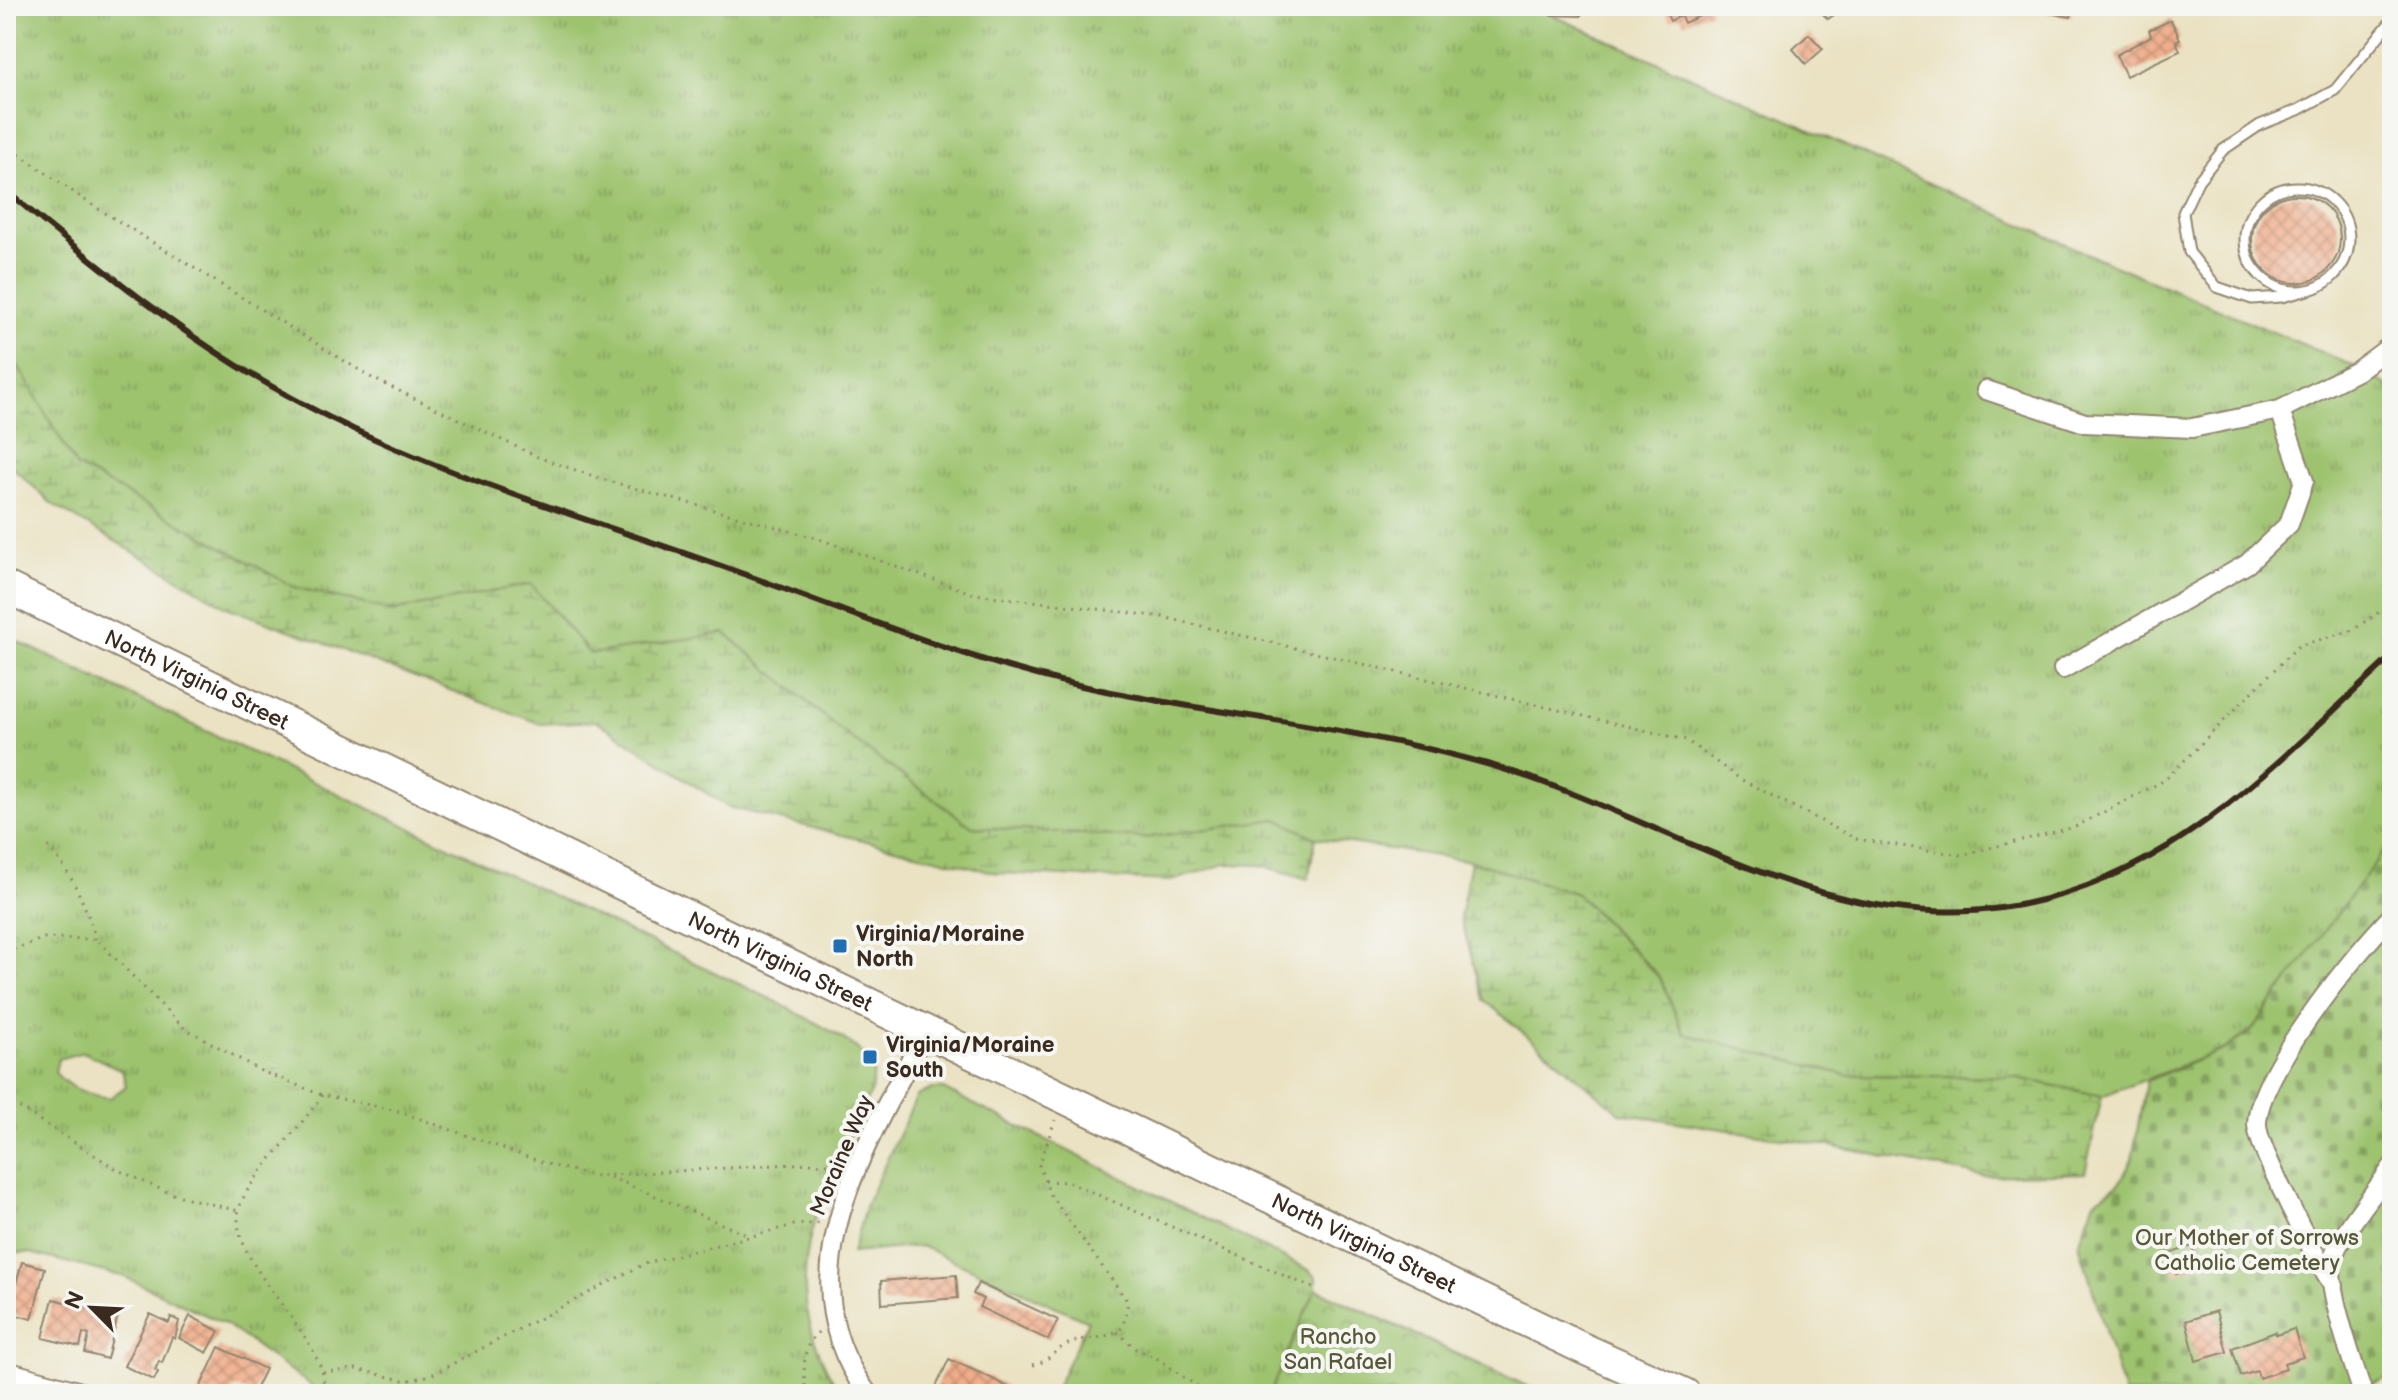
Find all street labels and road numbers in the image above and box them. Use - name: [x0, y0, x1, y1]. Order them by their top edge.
- street label: North Virginia Street: [100, 625, 293, 737]
- street label: North Virginia Street: [683, 906, 877, 1018]
- street label: Moraine Way: [805, 1091, 880, 1220]
- street label: North Virginia Street: [1267, 1188, 1460, 1300]

